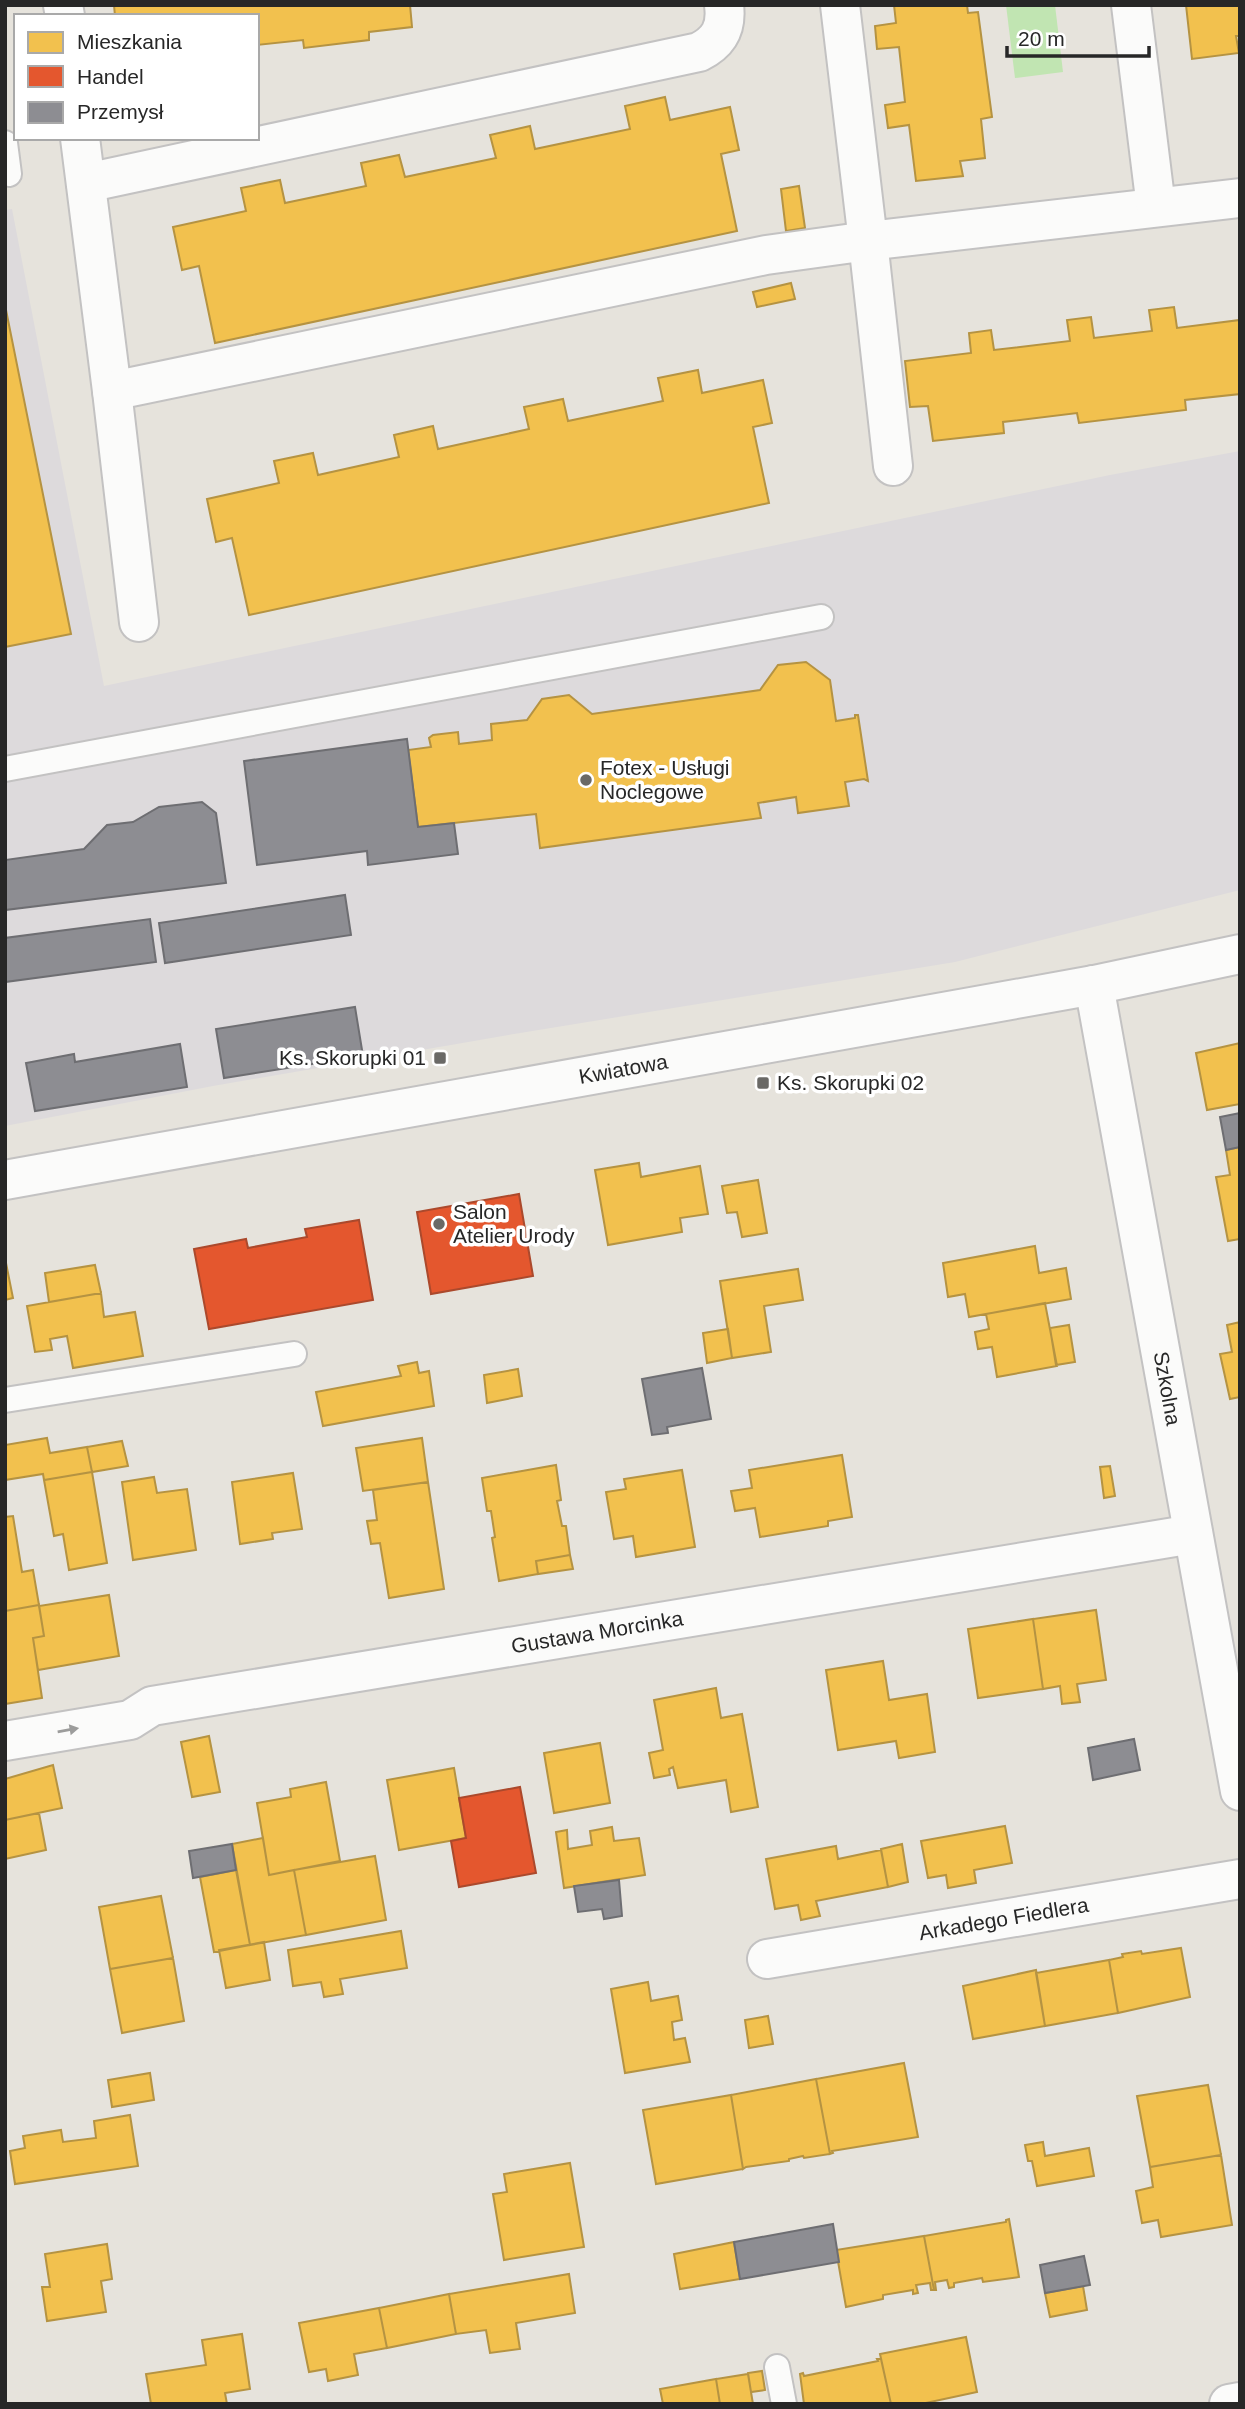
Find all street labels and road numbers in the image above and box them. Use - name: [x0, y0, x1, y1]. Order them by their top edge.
- street label: Kwiatowa: [577, 1050, 670, 1088]
- street label: Szkolna: [1150, 1350, 1186, 1427]
- street label: Gustawa Morcinka: [509, 1606, 685, 1657]
- street label: Arkadego Fiedlera: [917, 1893, 1090, 1944]

